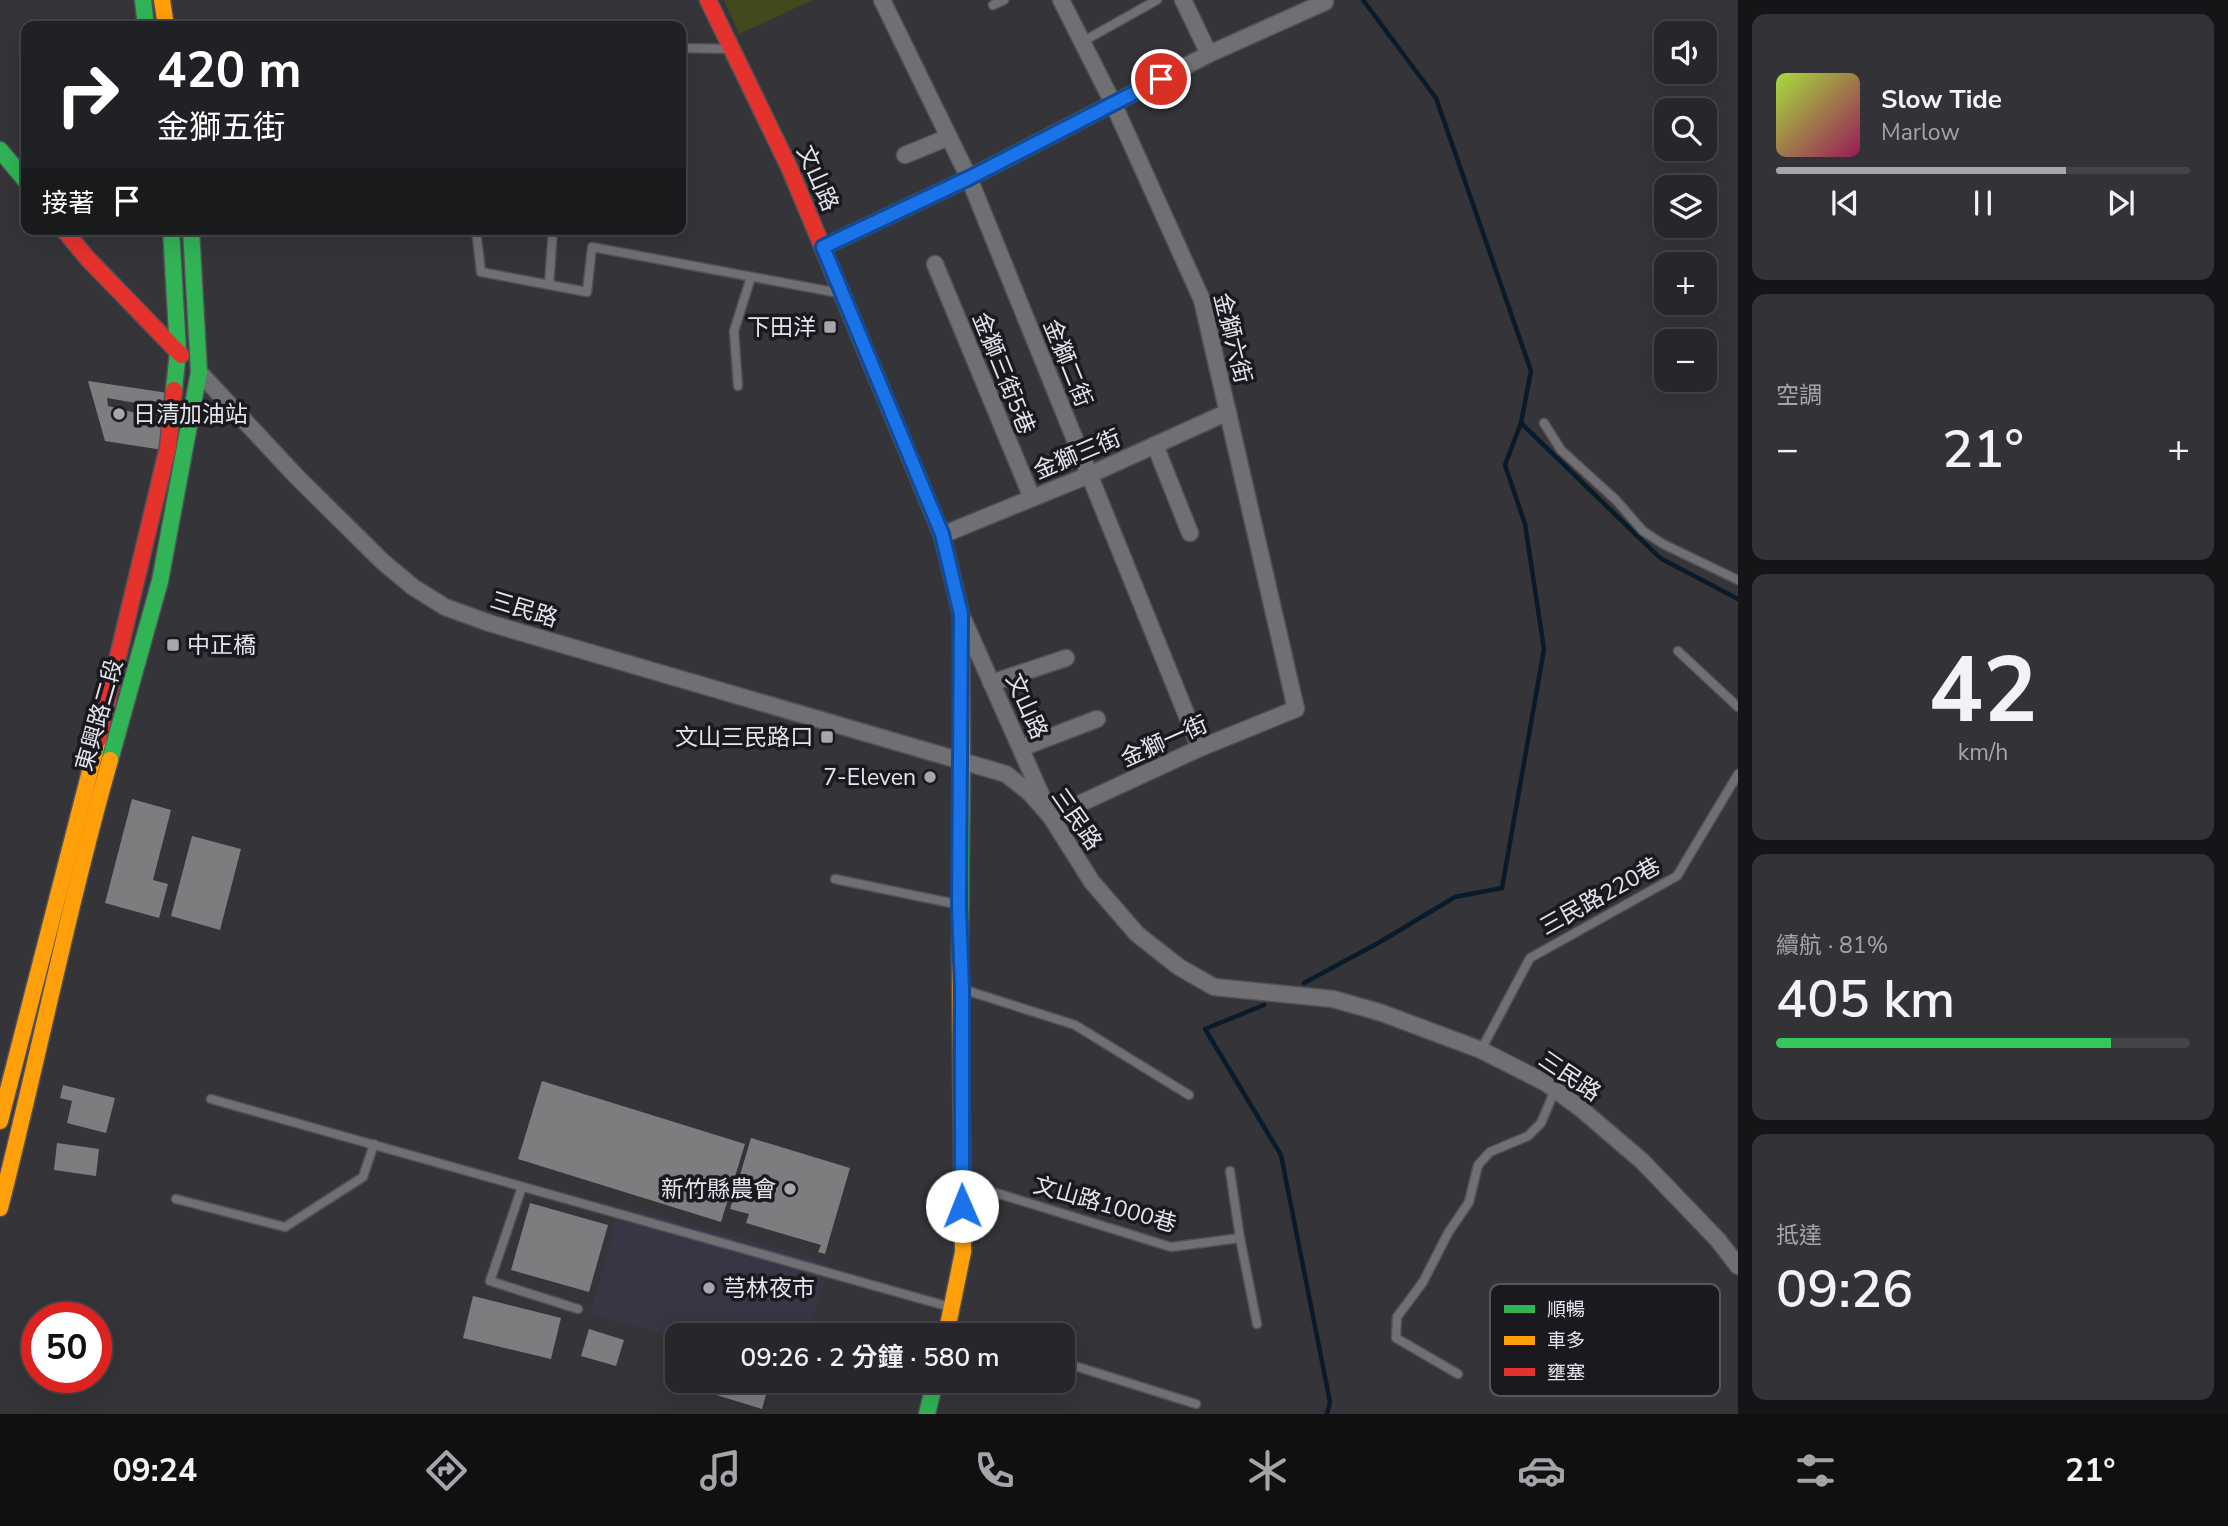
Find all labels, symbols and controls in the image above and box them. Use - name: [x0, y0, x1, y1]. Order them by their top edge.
- map controls: [1654, 21, 1717, 392]
- button: sound: [1654, 21, 1717, 84]
- text: 420 m: [157, 37, 301, 104]
- icon: right: [42, 49, 133, 140]
- pin: [1131, 49, 1191, 109]
- icon: arrive: [1142, 60, 1180, 98]
- text: Slow Tide: [1881, 82, 2002, 117]
- button: search: [1654, 98, 1717, 161]
- text: 金獅五街: [157, 106, 285, 149]
- text: Marlow: [1881, 117, 1960, 148]
- street label: 文山路: [789, 140, 846, 216]
- button: layers: [1654, 175, 1717, 238]
- icon: arrive: [108, 182, 146, 220]
- icon: previous: [1826, 184, 1864, 222]
- icon: pause: [1964, 184, 2002, 222]
- icon: next: [2102, 184, 2140, 222]
- text: 接著: [42, 186, 94, 221]
- button: +: [1654, 252, 1717, 315]
- street label: 金獅六街: [1206, 290, 1259, 387]
- street label: 金獅三街5巷: [965, 308, 1042, 439]
- place label: 下田洋: [747, 312, 816, 343]
- street label: 金獅二街: [1036, 315, 1099, 412]
- marker: 下田洋: [822, 319, 838, 335]
- button: −: [1654, 329, 1717, 392]
- text: 空調: [1776, 380, 1822, 411]
- place label: 日清加油站: [133, 399, 248, 430]
- marker: 日清加油站: [111, 406, 127, 422]
- text: 21°: [1942, 414, 2024, 485]
- street label: 金獅三街: [1029, 422, 1126, 487]
- text: −: [1776, 424, 1799, 475]
- text: +: [2167, 424, 2190, 475]
- street label: 三民路: [486, 585, 561, 634]
- text: 42: [1928, 629, 2038, 753]
- place label: 中正橋: [187, 630, 256, 661]
- marker: 中正橋: [165, 637, 181, 653]
- street label: 東興路二段: [69, 656, 130, 775]
- street label: 文山路: [998, 668, 1055, 744]
- street label: 金獅一街: [1116, 709, 1213, 774]
- place label: 文山三民路口: [675, 722, 813, 753]
- marker: 文山三民路口: [819, 729, 835, 745]
- text: km/h: [1958, 737, 2008, 768]
- place label: 7-Eleven: [823, 762, 916, 793]
- marker: 7-Eleven: [922, 769, 938, 785]
- street label: 三民路: [1044, 782, 1109, 856]
- street label: 三民路220巷: [1534, 851, 1666, 942]
- text: 續航 · 81%: [1776, 930, 1888, 961]
- text: 405 km: [1776, 964, 1955, 1035]
- street label: 三民路: [1532, 1044, 1607, 1109]
- position arrow: [925, 1169, 999, 1243]
- street label: 文山路1000巷: [1030, 1169, 1180, 1240]
- place label: 新竹縣農會: [661, 1174, 776, 1205]
- marker: 新竹縣農會: [782, 1181, 798, 1197]
- text: 抵達: [1776, 1220, 1822, 1251]
- text: 09:26: [1776, 1254, 1913, 1325]
- place label: 芎林夜市: [723, 1273, 815, 1304]
- marker: 芎林夜市: [701, 1280, 717, 1296]
- legend: [1490, 1284, 1720, 1396]
- text: 順暢: [1547, 1297, 1585, 1323]
- speed limit sign: 50: [21, 1302, 112, 1393]
- text: 車多: [1547, 1328, 1585, 1354]
- text: 09:26 · 2 分鐘 · 580 m: [741, 1340, 999, 1375]
- text: 壅塞: [1547, 1360, 1585, 1386]
- icon: directions: [422, 1446, 471, 1495]
- icon: music: [696, 1446, 745, 1495]
- icon: phone: [970, 1446, 1019, 1495]
- icon: climate: [1243, 1446, 1292, 1495]
- icon: car: [1517, 1446, 1566, 1495]
- icon: filters: [1791, 1446, 1840, 1495]
- text: 09:24: [112, 1449, 197, 1492]
- text: 21°: [2065, 1449, 2115, 1492]

